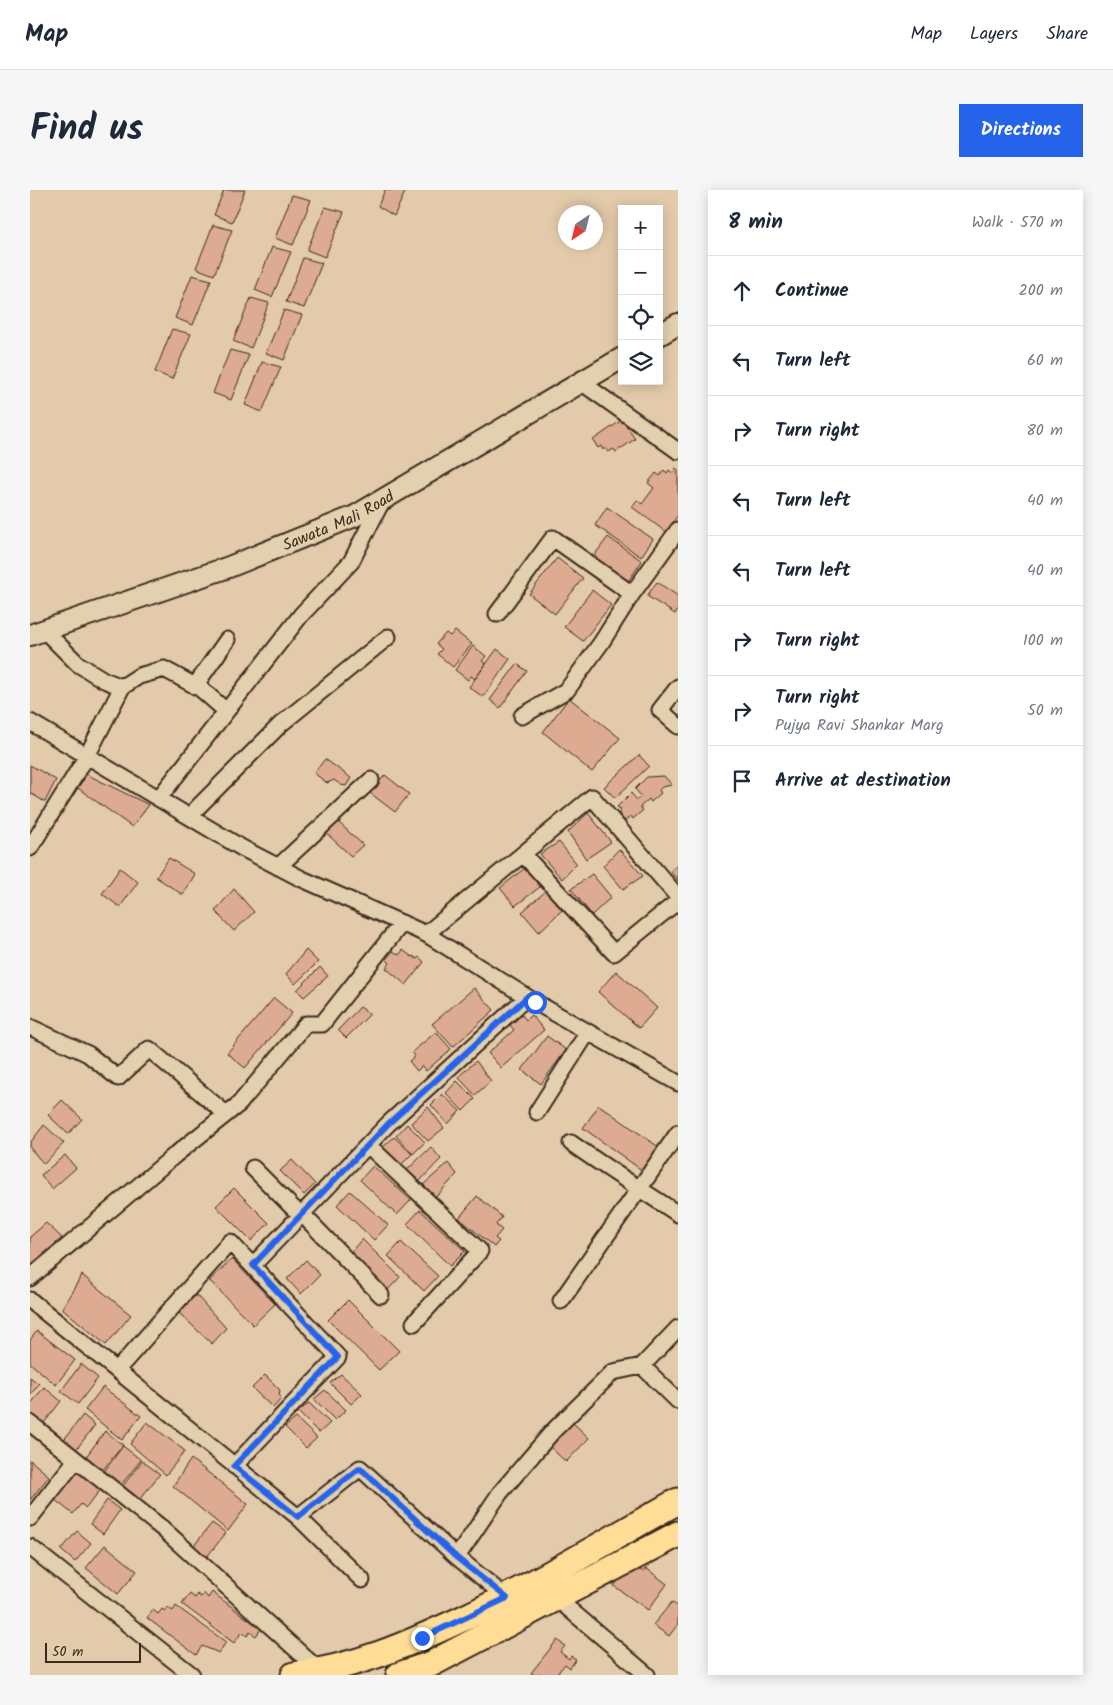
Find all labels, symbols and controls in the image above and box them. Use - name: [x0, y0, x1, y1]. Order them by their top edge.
- text: Map: [25, 15, 68, 54]
- text: Map: [911, 20, 942, 49]
- text: Layers: [970, 20, 1018, 49]
- text: Share: [1046, 20, 1088, 49]
- text: Find us: [30, 102, 143, 158]
- button: Directions: [959, 104, 1083, 157]
- north arrow: [558, 205, 603, 250]
- map controls: [618, 205, 663, 385]
- button: +: [618, 205, 663, 250]
- text: 8 min: [728, 206, 783, 239]
- text: Walk · 570 m: [972, 210, 1063, 235]
- button: −: [618, 250, 663, 295]
- text: Continue: [775, 276, 848, 306]
- icon: ahead: [728, 277, 756, 305]
- text: 200 m: [1019, 278, 1063, 303]
- button: locate: [618, 295, 663, 340]
- button: layers: [618, 340, 663, 385]
- text: Turn left: [775, 346, 850, 376]
- icon: left: [728, 347, 756, 375]
- text: 60 m: [1027, 348, 1063, 373]
- text: Turn right: [775, 416, 860, 446]
- icon: right: [728, 417, 756, 445]
- text: 80 m: [1026, 418, 1063, 443]
- street label: Sawata Mali Road: [279, 484, 400, 558]
- text: Turn left: [775, 486, 850, 516]
- icon: left: [728, 487, 756, 515]
- text: 40 m: [1027, 488, 1063, 513]
- text: Turn left: [775, 556, 850, 586]
- icon: left: [728, 557, 756, 585]
- text: 40 m: [1027, 558, 1063, 583]
- text: Turn right: [775, 626, 860, 656]
- icon: right: [728, 627, 756, 655]
- text: 100 m: [1023, 628, 1063, 653]
- text: Turn right: [775, 683, 860, 713]
- icon: right: [728, 697, 756, 725]
- text: 50 m: [1027, 698, 1063, 723]
- text: Pujya Ravi Shankar Marg: [775, 713, 944, 738]
- text: Arrive at destination: [775, 766, 951, 796]
- icon: arrive: [728, 767, 756, 795]
- route start: [524, 991, 547, 1014]
- route end: [411, 1627, 434, 1650]
- scale bar: [45, 1640, 141, 1663]
- text: 50 m: [52, 1641, 83, 1663]

